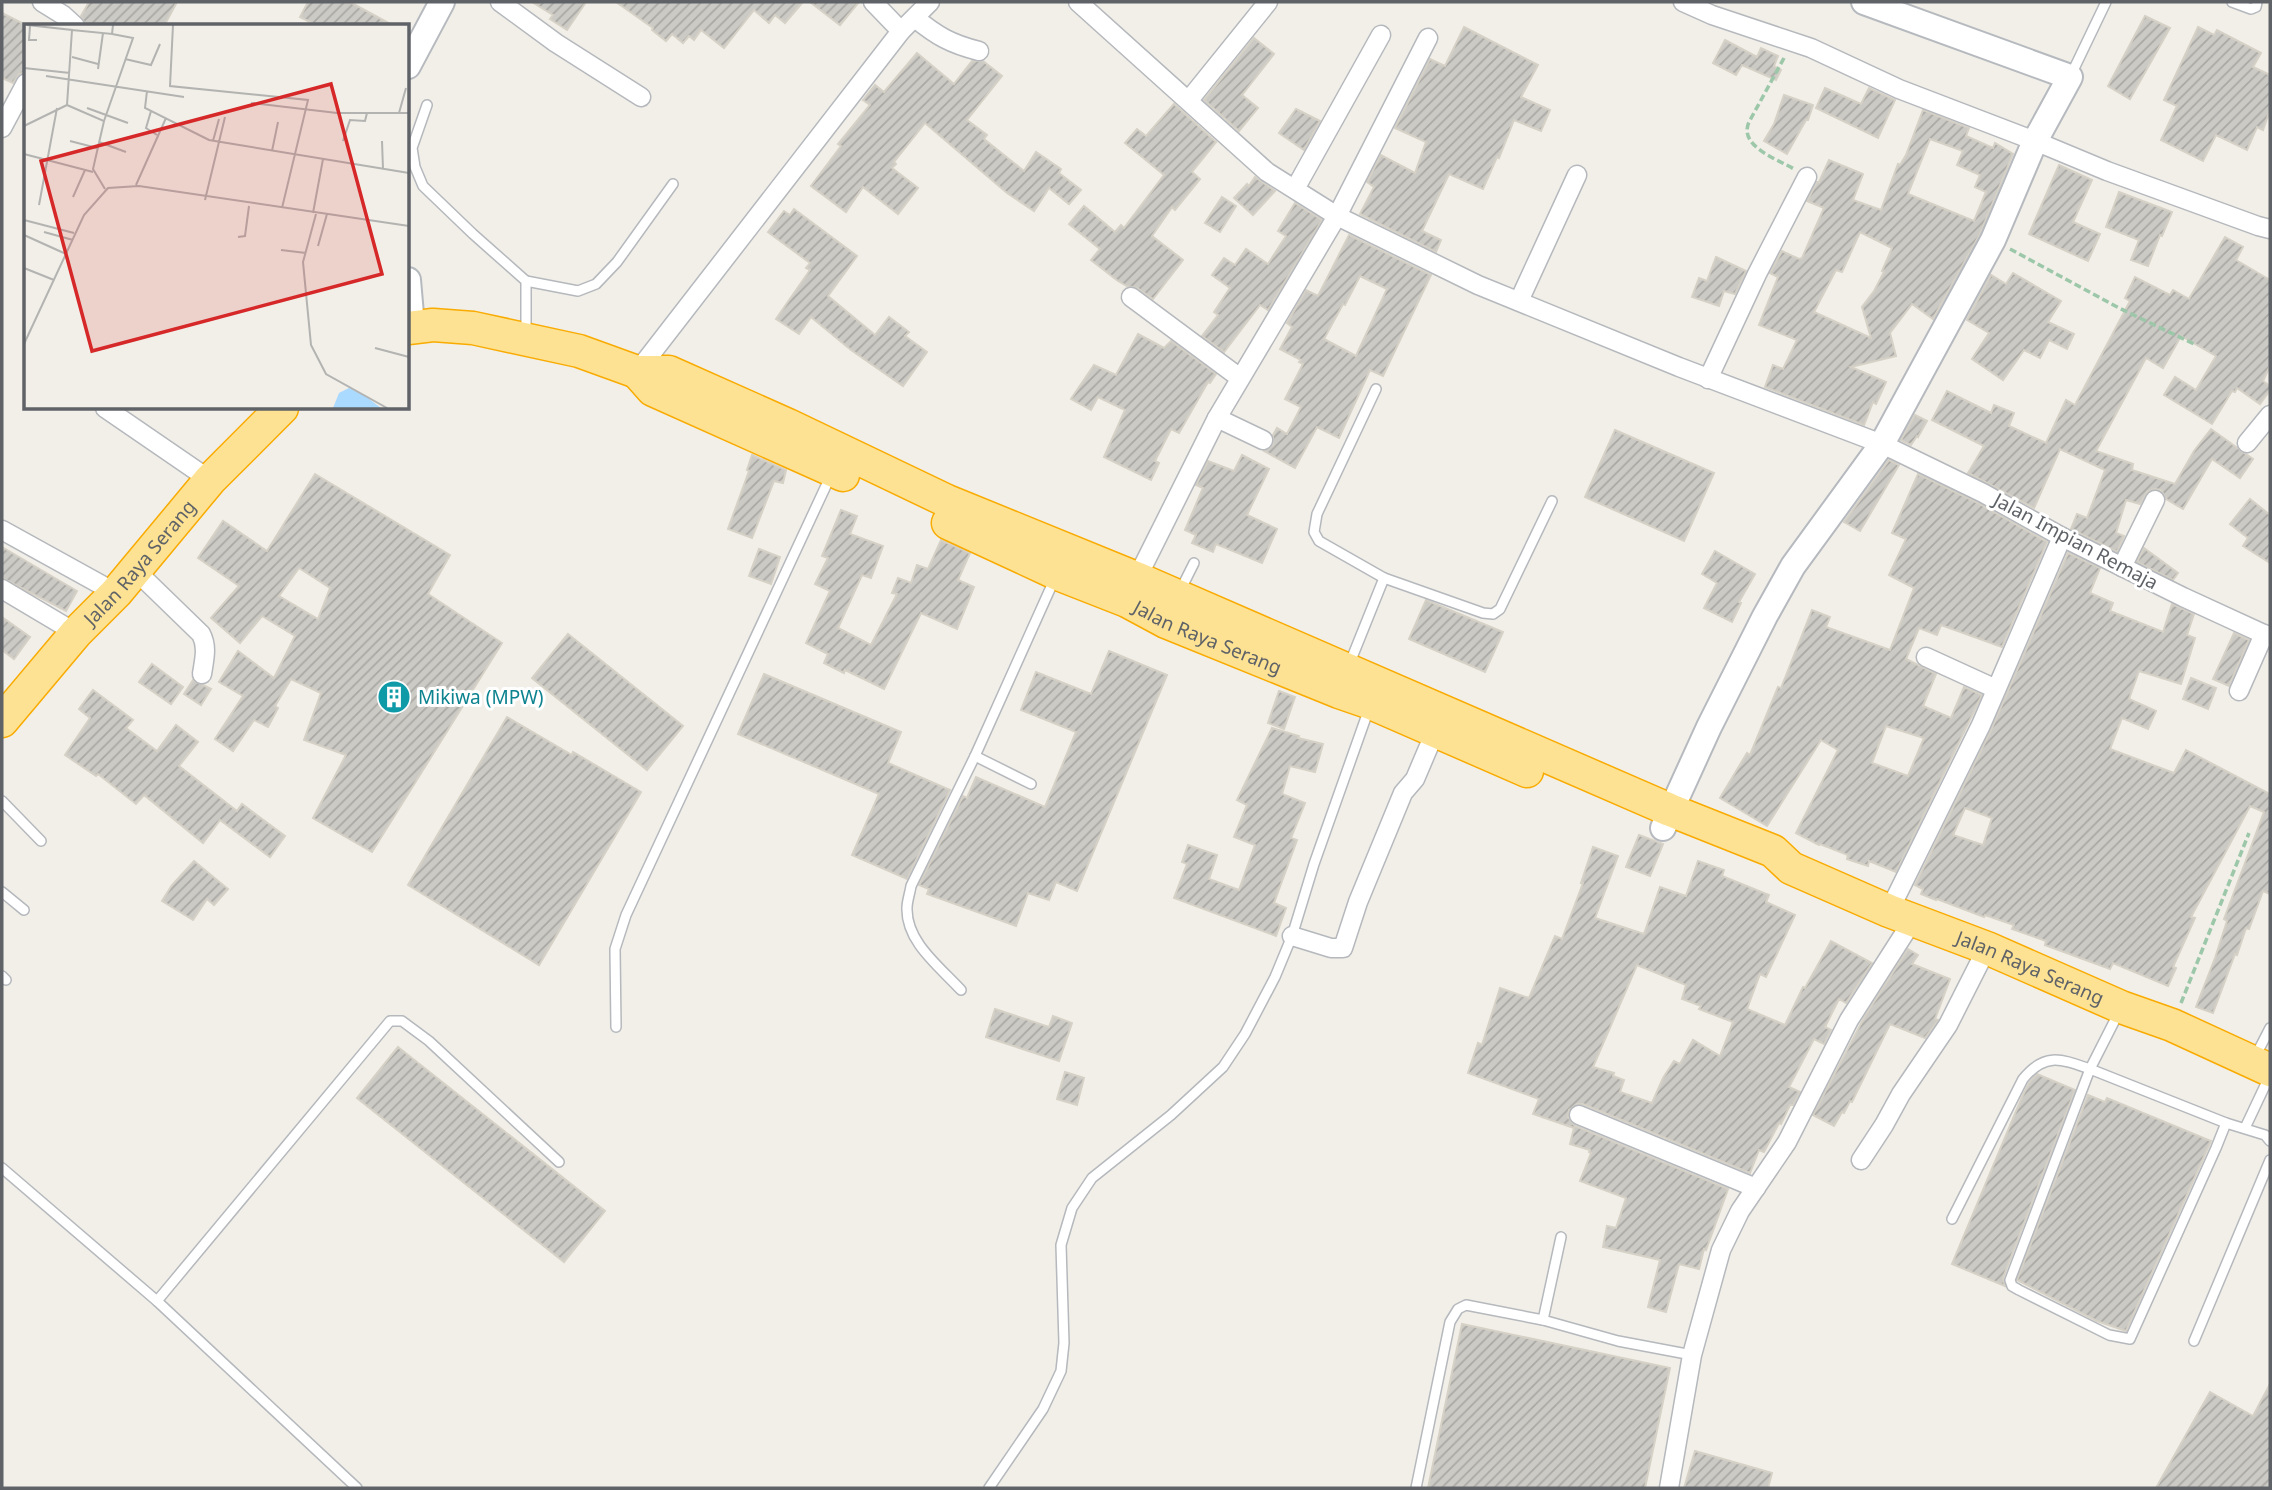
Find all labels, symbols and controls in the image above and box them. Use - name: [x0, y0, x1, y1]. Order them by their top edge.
- inset map: [24, 24, 410, 410]
- street label: Jalan Impian Remaja: [1987, 486, 2163, 595]
- street label: Jalan Raya Serang: [76, 494, 201, 633]
- street label: Jalan Raya Serang: [1127, 593, 1286, 680]
- building icon: Mikiwa (MPW): [375, 678, 413, 716]
- place label: Mikiwa (MPW): [418, 684, 544, 710]
- street label: Jalan Raya Serang: [1951, 924, 2108, 1011]

